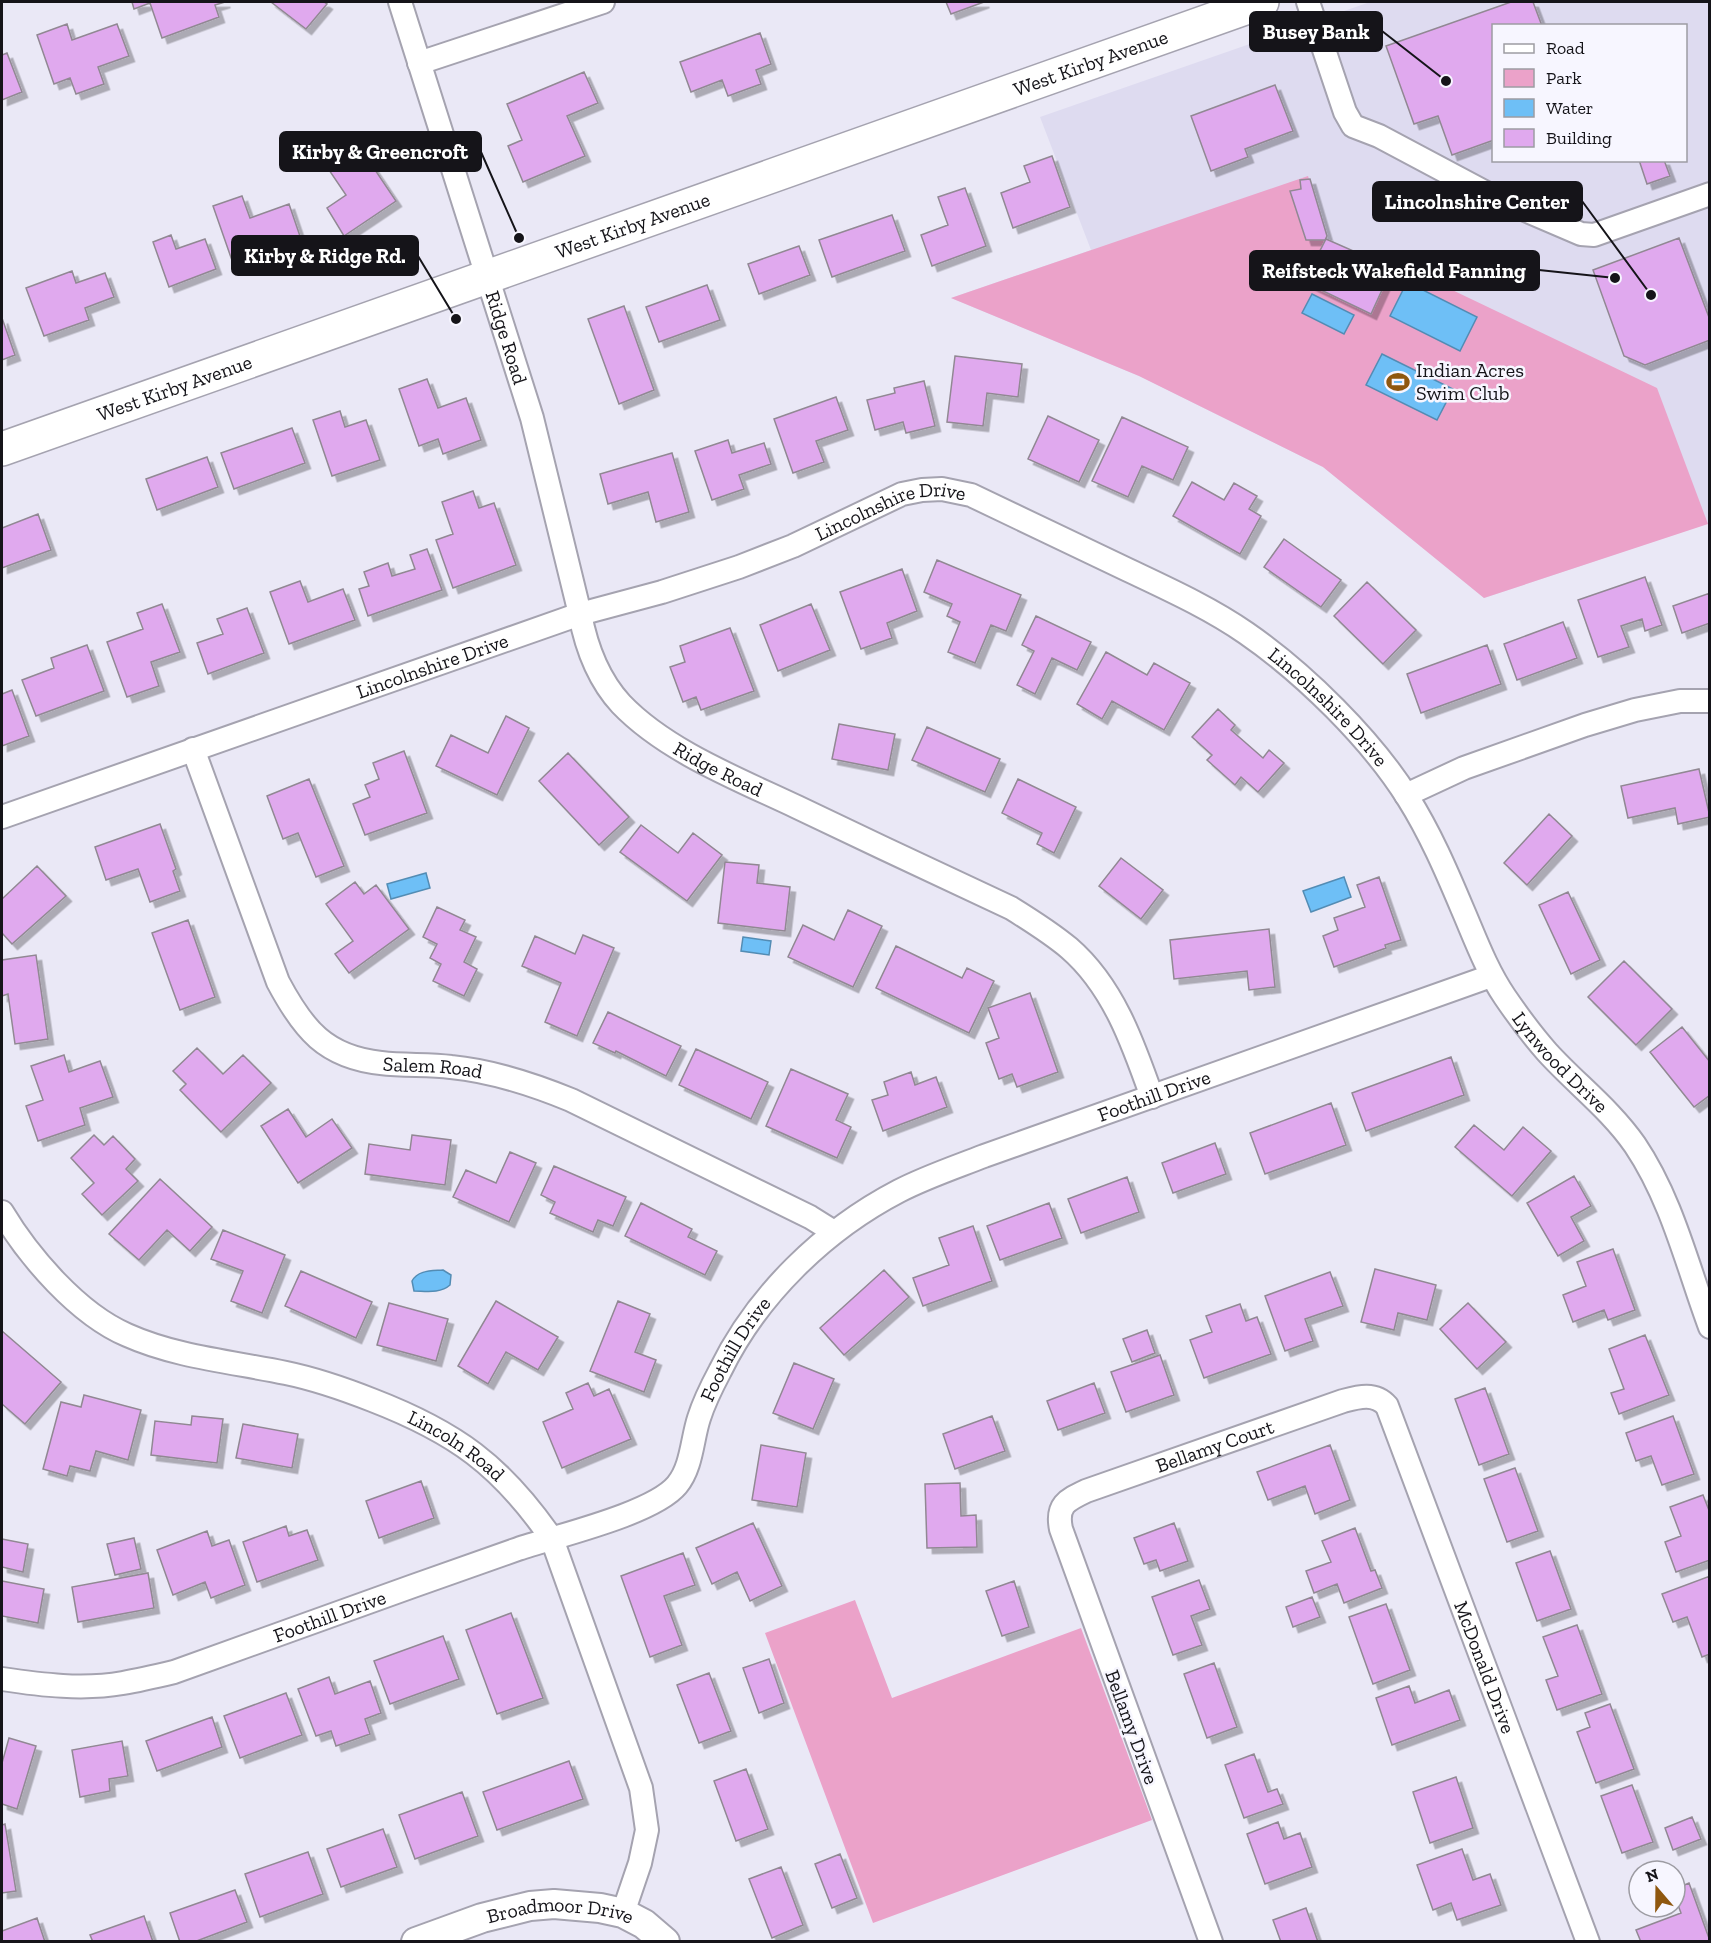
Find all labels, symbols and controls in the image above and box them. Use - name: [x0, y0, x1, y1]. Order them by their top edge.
- callout: Busey Bank: [1250, 12, 1382, 51]
- text: Busey Bank: [1262, 19, 1370, 44]
- street label: West Kirby Avenue: [1010, 24, 1171, 101]
- legend: [1492, 24, 1687, 162]
- text: Road: [1546, 37, 1585, 59]
- text: Park: [1546, 67, 1582, 89]
- text: Water: [1546, 97, 1593, 119]
- text: Building: [1546, 127, 1612, 149]
- callout: Kirby & Greencroft: [280, 132, 481, 171]
- text: Kirby & Greencroft: [292, 139, 469, 164]
- callout: Lincolnshire Center: [1373, 182, 1582, 221]
- street label: West Kirby Avenue: [552, 187, 713, 264]
- text: Lincolnshire Center: [1384, 189, 1570, 214]
- callout: Kirby & Ridge Rd.: [232, 236, 418, 275]
- text: Kirby & Ridge Rd.: [244, 243, 406, 268]
- callout: Reifsteck Wakefield Fanning: [1250, 251, 1539, 290]
- text: Reifsteck Wakefield Fanning: [1262, 258, 1526, 283]
- street label: Ridge Road: [480, 288, 533, 387]
- street label: West Kirby Avenue: [94, 349, 255, 426]
- place label: Indian Acres Swim Club: [1416, 358, 1524, 405]
- sports icon: Indian Acres Swim Club: [1385, 369, 1411, 395]
- street label: Lincolnshire Drive: [811, 477, 968, 546]
- street label: Lincolnshire Drive: [353, 628, 511, 704]
- street label: Lincolnshire Drive: [1264, 642, 1393, 771]
- street label: Ridge Road: [669, 736, 767, 802]
- street label: Lynwood Drive: [1507, 1007, 1613, 1118]
- street label: Salem Road: [382, 1051, 485, 1083]
- street label: Foothill Drive: [1095, 1065, 1214, 1127]
- street label: Foothill Drive: [695, 1292, 775, 1405]
- street label: Lincoln Road: [404, 1405, 510, 1486]
- street label: Bellamy Court: [1153, 1414, 1277, 1478]
- street label: Foothill Drive: [270, 1585, 389, 1647]
- street label: McDonald Drive: [1449, 1598, 1521, 1737]
- street label: Bellamy Drive: [1100, 1667, 1164, 1787]
- north arrow: [1627, 1859, 1687, 1919]
- text: N: [1643, 1864, 1661, 1886]
- street label: Broadmoor Drive: [484, 1892, 638, 1929]

